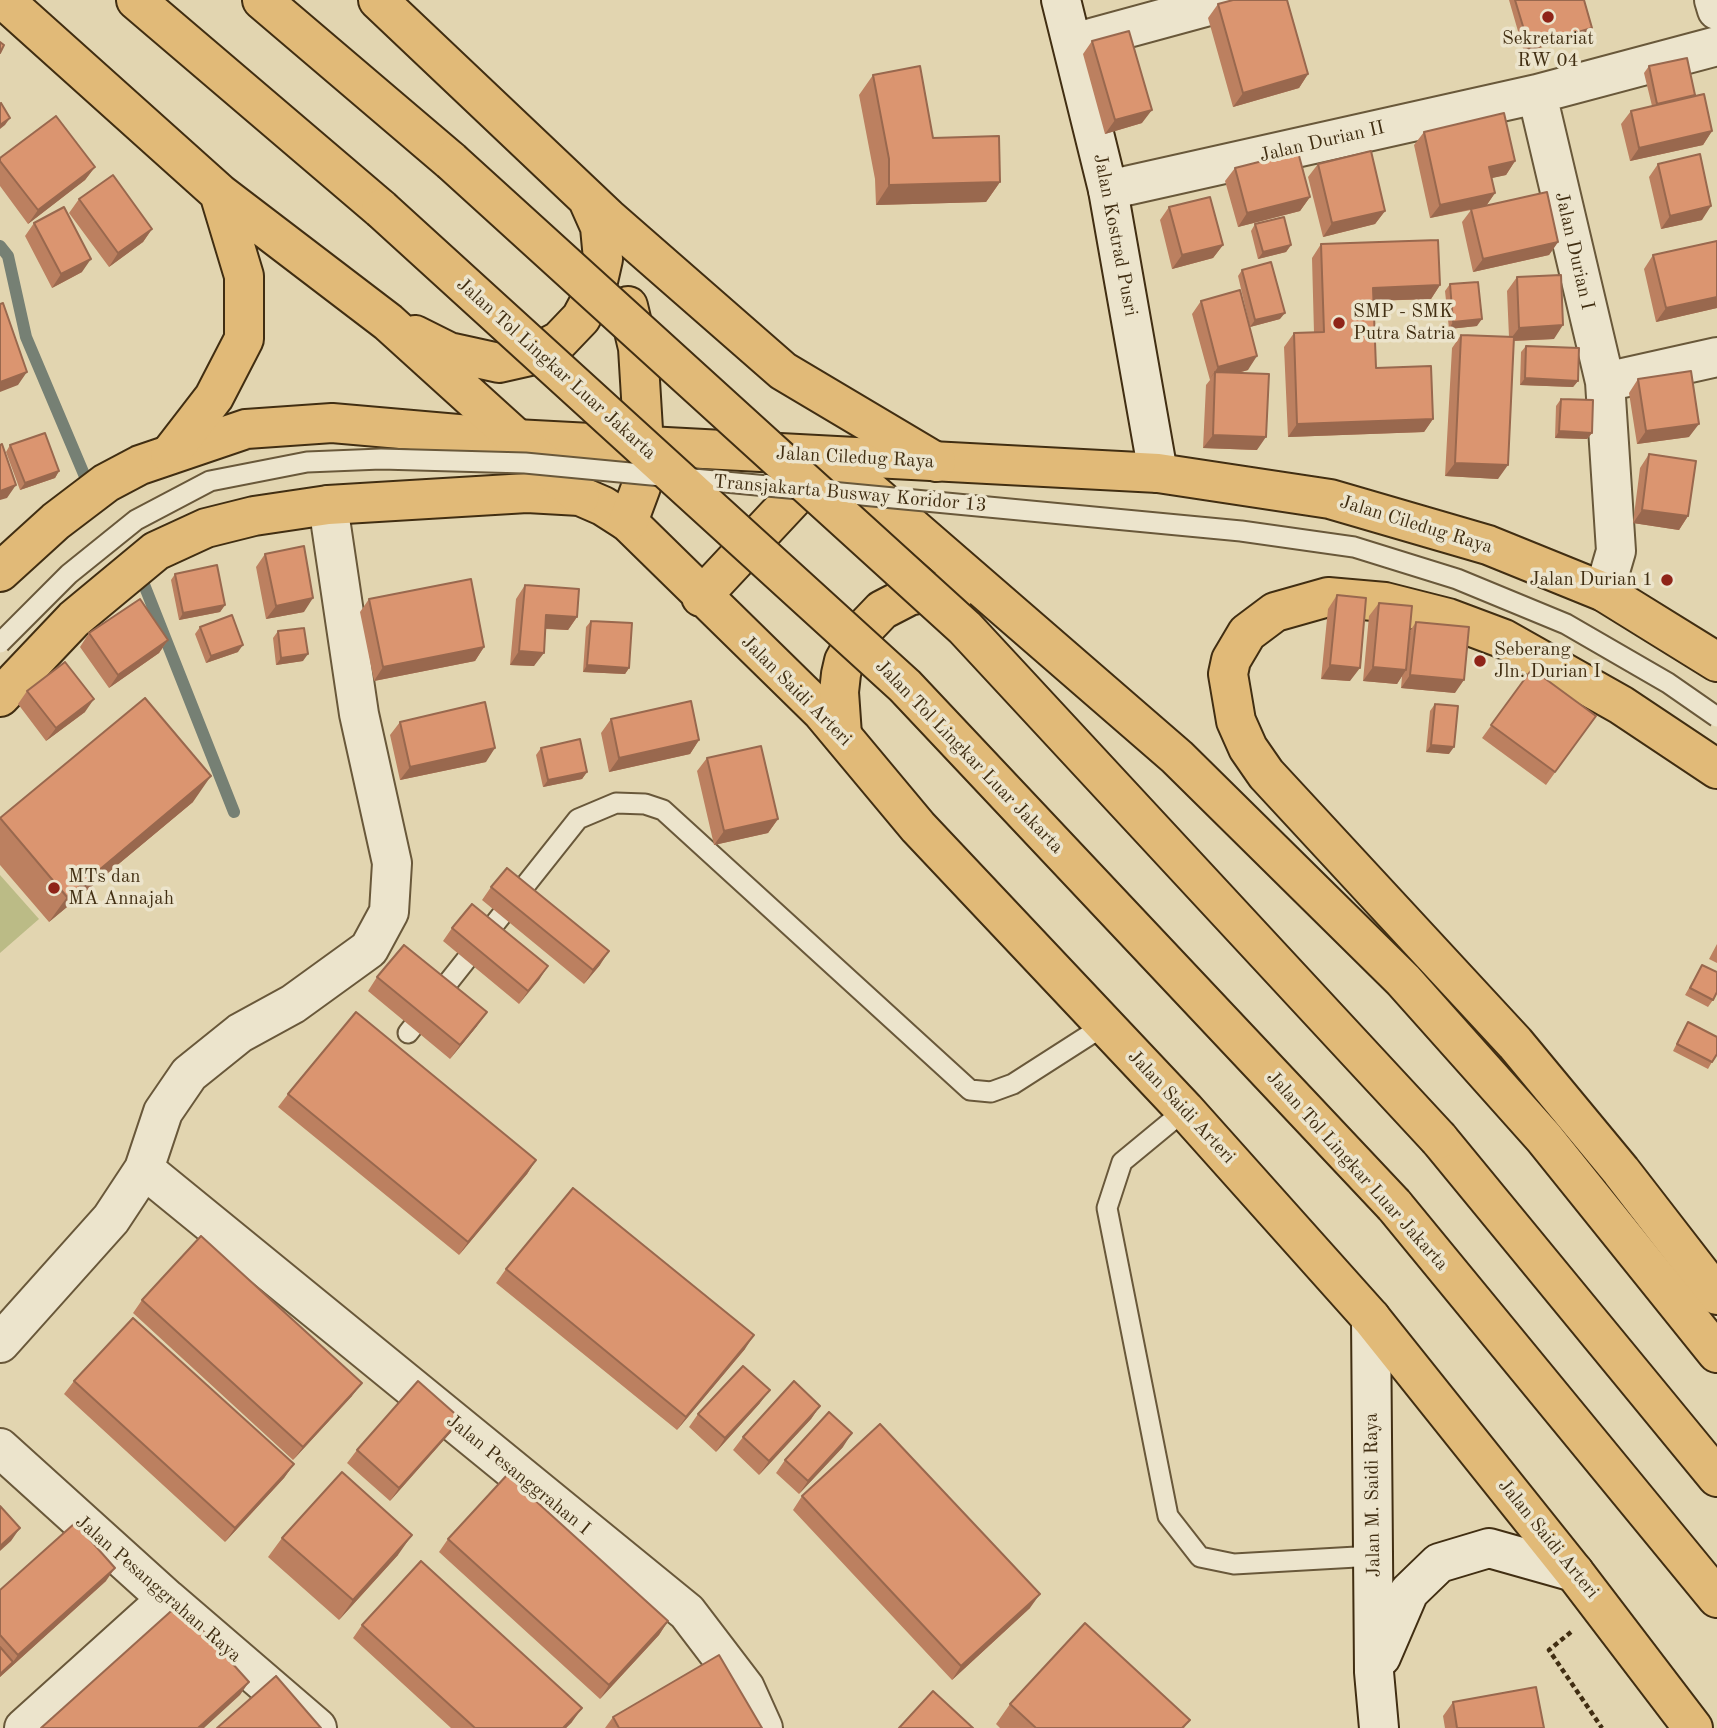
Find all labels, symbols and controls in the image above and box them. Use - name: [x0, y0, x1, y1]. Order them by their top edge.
- marker: Sekretariat RW 04: [1540, 9, 1556, 25]
- place label: Sekretariat RW 04: [1502, 28, 1594, 72]
- street label: Jalan Durian II: [1257, 117, 1387, 167]
- street label: Jalan Kostrad Pusri: [1088, 152, 1142, 318]
- street label: Jalan Durian I: [1549, 190, 1599, 312]
- street label: Jalan Tol Lingkar Luar Jakarta: [451, 273, 661, 465]
- place label: SMP - SMK Putra Satria: [1353, 301, 1455, 345]
- marker: SMP - SMK Putra Satria: [1331, 315, 1347, 331]
- street label: Jalan Ciledug Raya: [775, 442, 935, 474]
- street label: Transjakarta Busway Koridor 13: [712, 471, 988, 517]
- street label: Jalan Ciledug Raya: [1337, 491, 1495, 559]
- place label: Jalan Durian 1: [1529, 569, 1653, 591]
- marker: Jalan Durian 1: [1659, 572, 1675, 588]
- street label: Jalan Saidi Arteri: [736, 631, 856, 751]
- place label: Seberang Jln. Durian I: [1494, 639, 1601, 683]
- marker: Seberang Jln. Durian I: [1472, 653, 1488, 669]
- street label: Jalan Tol Lingkar Luar Jakarta: [870, 655, 1068, 859]
- place label: MTs dan MA Annajah: [68, 866, 174, 910]
- marker: MTs dan MA Annajah: [46, 880, 62, 896]
- street label: Jalan Saidi Arteri: [1123, 1045, 1239, 1169]
- street label: Jalan Tol Lingkar Luar Jakarta: [1261, 1066, 1453, 1276]
- street label: Jalan Pesanggrahan I: [441, 1410, 595, 1540]
- street label: Jalan M. Saidi Raya: [1360, 1413, 1386, 1577]
- street label: Jalan Saidi Arteri: [1493, 1475, 1603, 1603]
- street label: Jalan Pesanggrahan Raya: [70, 1511, 246, 1667]

